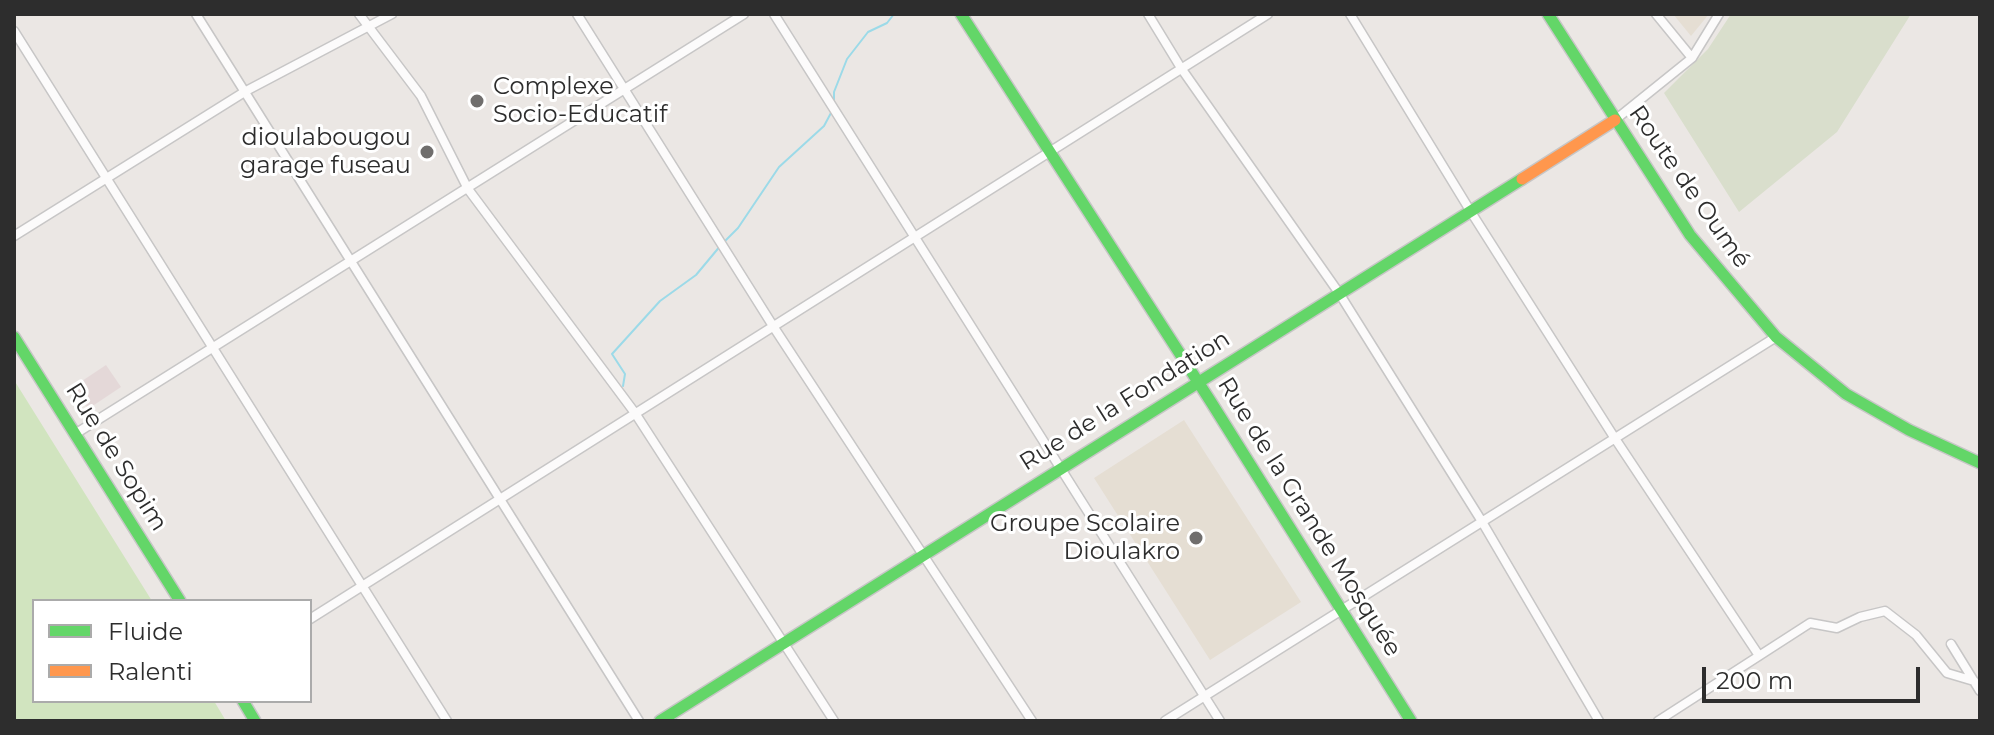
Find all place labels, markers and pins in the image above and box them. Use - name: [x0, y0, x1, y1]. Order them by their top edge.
- place label: Complexe Socio-Educatif: [493, 73, 667, 129]
- marker: Complexe Socio-Educatif: [468, 92, 486, 110]
- place label: dioulabougou garage fuseau: [240, 124, 411, 180]
- marker: dioulabougou garage fuseau: [418, 143, 436, 161]
- place label: Groupe Scolaire Dioulakro: [990, 510, 1180, 566]
- marker: Groupe Scolaire Dioulakro: [1187, 529, 1205, 547]

